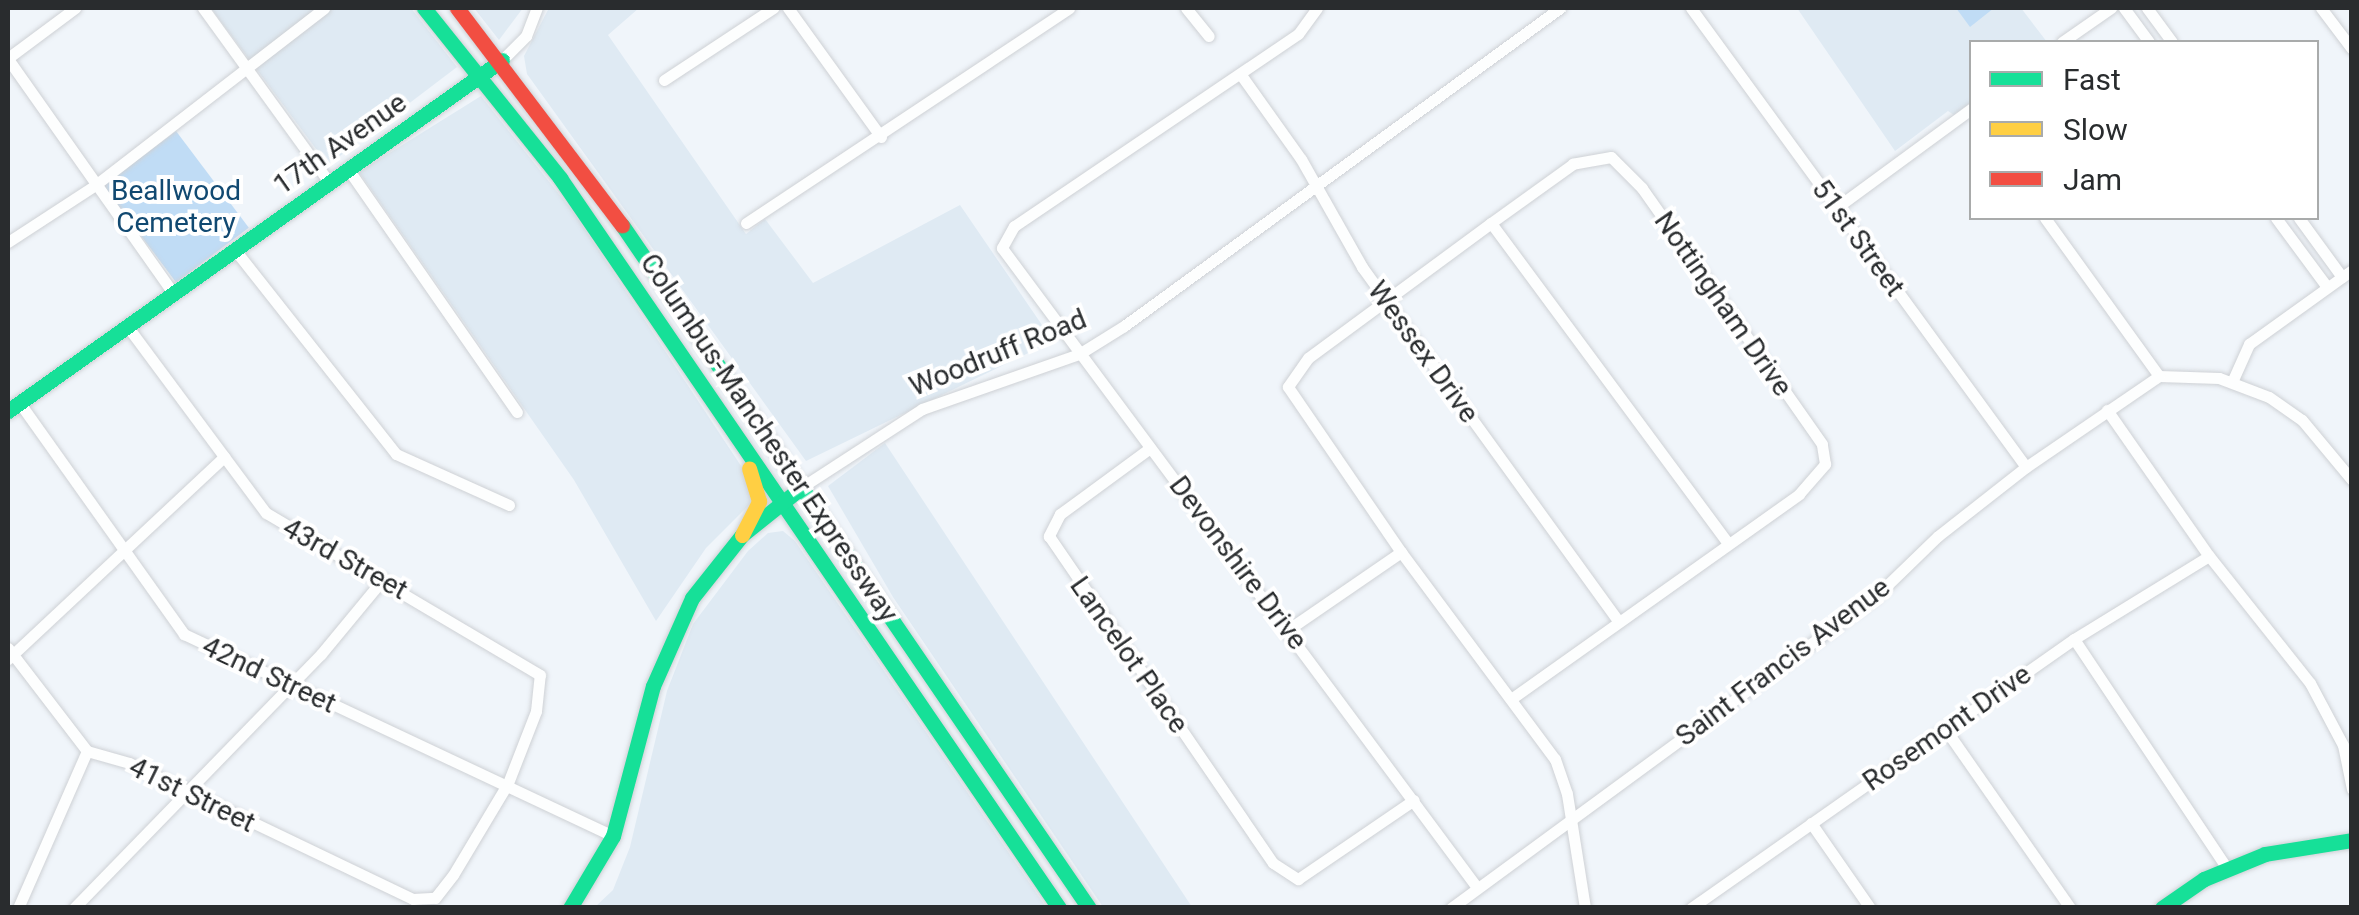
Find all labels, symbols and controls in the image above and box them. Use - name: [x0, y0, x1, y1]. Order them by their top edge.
- legend: [1969, 40, 2319, 220]
- text: Fast: [2063, 62, 2121, 97]
- street label: 17th Avenue: [267, 86, 413, 202]
- text: Slow: [2063, 112, 2128, 147]
- text: Jam: [2063, 162, 2122, 197]
- street label: 51st Street: [1804, 173, 1912, 303]
- park label: Beallwood Cemetery: [111, 174, 241, 240]
- street label: Nottingham Drive: [1647, 205, 1799, 403]
- street label: Columbus-Manchester Expressway: [633, 247, 905, 629]
- street label: Wessex Drive: [1360, 275, 1486, 429]
- street label: Woodruff Road: [905, 302, 1091, 404]
- street label: Devonshire Drive: [1162, 470, 1314, 656]
- street label: 43rd Street: [277, 511, 413, 607]
- street label: Lancelot Place: [1063, 570, 1195, 740]
- street label: Saint Francis Avenue: [1669, 571, 1897, 753]
- street label: 42nd Street: [197, 629, 341, 721]
- street label: Rosemont Drive: [1856, 658, 2038, 798]
- street label: 41st Street: [124, 750, 260, 840]

